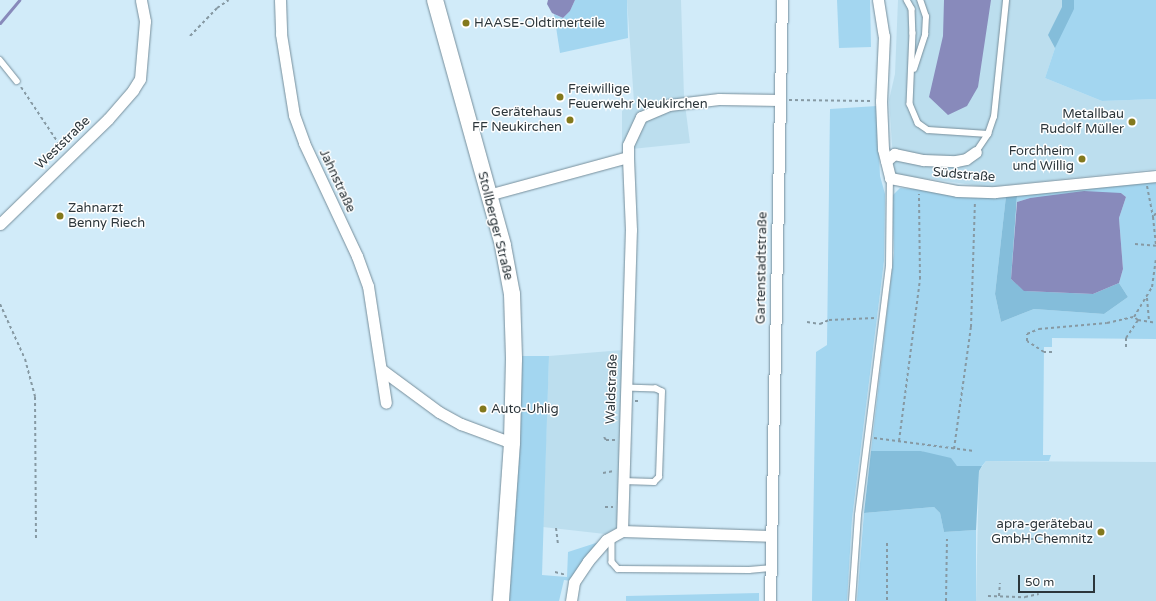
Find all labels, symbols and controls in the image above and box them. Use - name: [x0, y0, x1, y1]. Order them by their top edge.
- place label: HAASE-Oldtimerteile: [474, 15, 605, 31]
- marker: HAASE-Oldtimerteile: [461, 18, 471, 28]
- place label: Freiwillige Feuerwehr Neukirchen: [568, 82, 708, 113]
- marker: Freiwillige Feuerwehr Neukirchen: [555, 92, 565, 102]
- place label: Gerätehaus FF Neukirchen: [472, 105, 562, 136]
- place label: Metallbau Rudolf Müller: [1040, 107, 1124, 138]
- street label: Weststraße: [32, 113, 94, 173]
- marker: Gerätehaus FF Neukirchen: [565, 115, 575, 125]
- marker: Metallbau Rudolf Müller: [1127, 117, 1137, 127]
- place label: Forchheim und Willig: [1009, 144, 1074, 175]
- street label: Jahnstraße: [316, 147, 358, 215]
- marker: Forchheim und Willig: [1077, 154, 1087, 164]
- street label: Südstraße: [932, 164, 996, 186]
- street label: Stollberger Straße: [474, 170, 516, 282]
- place label: Zahnarzt Benny Riech: [68, 201, 145, 232]
- marker: Zahnarzt Benny Riech: [55, 211, 65, 221]
- street label: Gartenstadtstraße: [753, 212, 771, 324]
- street label: Waldstraße: [603, 354, 621, 424]
- place label: Auto-Uhlig: [491, 401, 559, 417]
- marker: Auto-Uhlig: [478, 404, 488, 414]
- place label: apra-gerätebau GmbH Chemnitz: [991, 517, 1093, 548]
- marker: apra-gerätebau GmbH Chemnitz: [1096, 527, 1106, 537]
- scale bar: [1020, 567, 1097, 593]
- text: 50 m: [1025, 575, 1054, 589]

